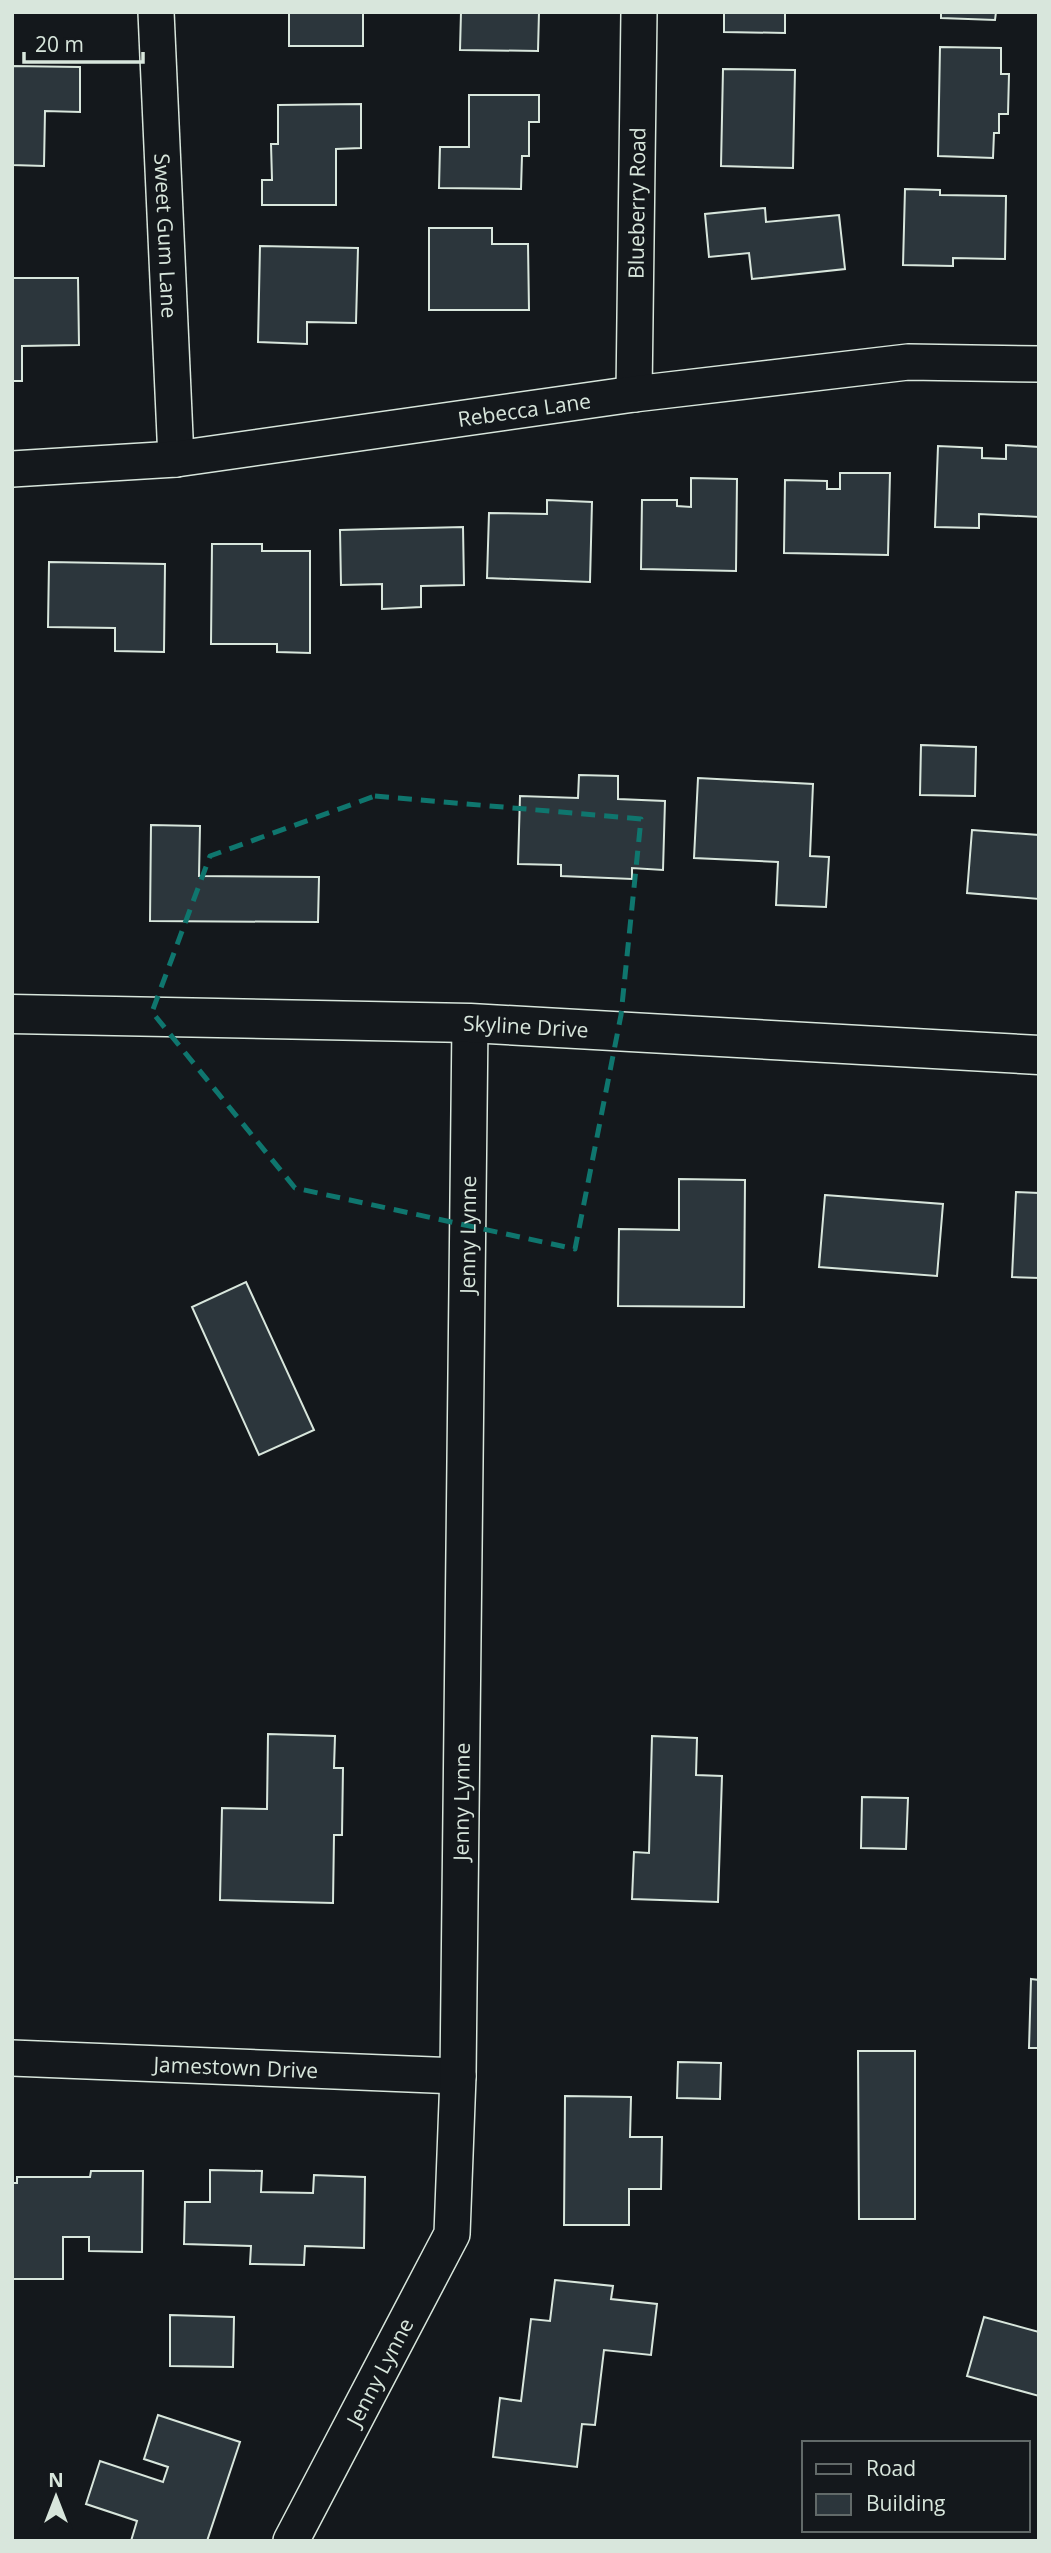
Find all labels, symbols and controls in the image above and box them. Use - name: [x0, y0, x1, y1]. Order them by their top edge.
- scale bar: [24, 21, 144, 65]
- text: 20 m: [35, 30, 84, 58]
- street label: Blueberry Road: [622, 127, 651, 279]
- street label: Sweet Gum Lane: [148, 153, 184, 319]
- street label: Rebecca Lane: [456, 386, 593, 433]
- street label: Skyline Drive: [463, 1009, 589, 1044]
- street label: Jenny Lynne: [453, 1176, 482, 1296]
- street label: Jenny Lynne: [446, 1742, 476, 1863]
- street label: Jamestown Drive: [151, 2050, 319, 2084]
- street label: Jenny Lynne: [339, 2313, 420, 2433]
- legend: [802, 2441, 1030, 2532]
- text: Road: [866, 2454, 916, 2482]
- north arrow: [21, 2462, 91, 2532]
- text: N: [48, 2467, 64, 2493]
- text: Building: [866, 2489, 945, 2517]

